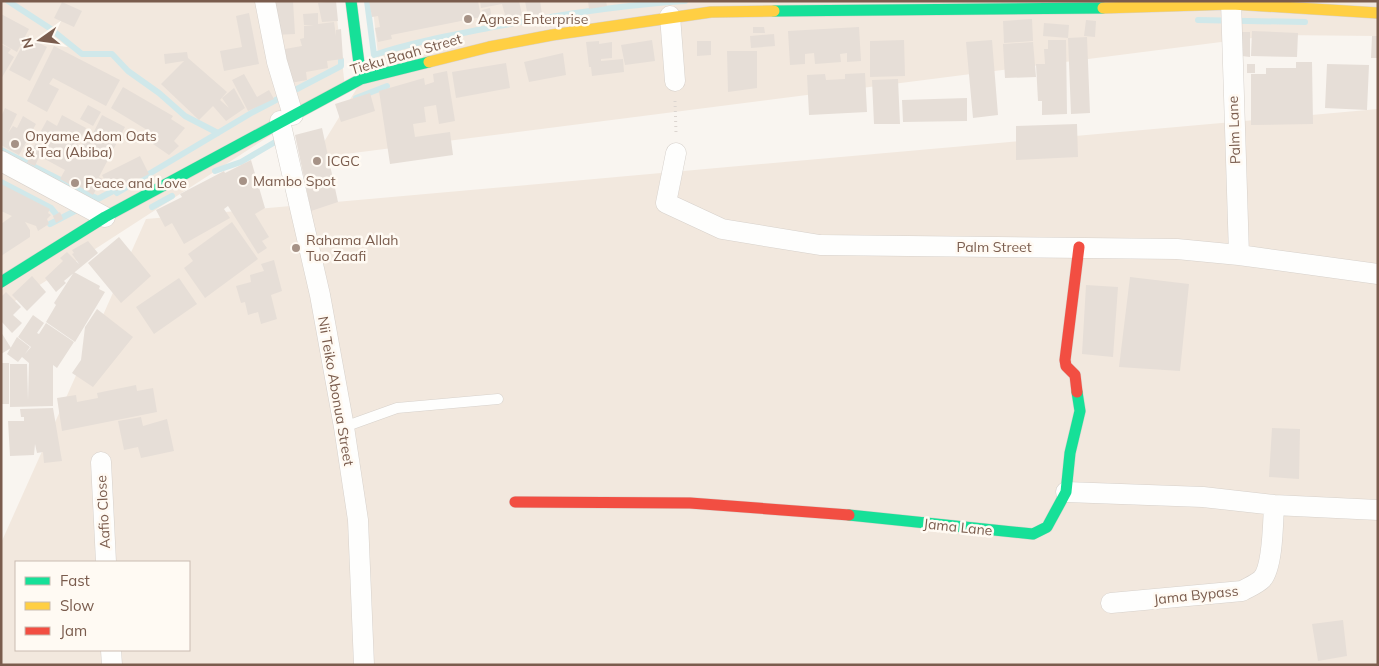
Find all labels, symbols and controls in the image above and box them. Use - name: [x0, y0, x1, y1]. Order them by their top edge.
- place label: Agnes Enterprise: [478, 10, 588, 28]
- marker: Agnes Enterprise: [462, 13, 474, 25]
- north arrow: [15, 15, 65, 65]
- street label: Tieku Baah Street: [348, 29, 464, 79]
- text: N: [17, 36, 37, 50]
- street label: Palm Lane: [1224, 96, 1244, 164]
- place label: Onyame Adom Oats & Tea (Abiba): [25, 127, 157, 161]
- marker: Onyame Adom Oats & Tea (Abiba): [9, 138, 21, 150]
- place label: ICGC: [327, 152, 360, 170]
- marker: ICGC: [311, 155, 323, 167]
- place label: Mambo Spot: [253, 172, 336, 190]
- place label: Peace and Love: [85, 174, 187, 192]
- marker: Mambo Spot: [237, 175, 249, 187]
- marker: Peace and Love: [69, 177, 81, 189]
- place label: Rahama Allah Tuo Zaafi: [306, 231, 399, 265]
- street label: Palm Street: [956, 238, 1032, 256]
- marker: Rahama Allah Tuo Zaafi: [290, 242, 302, 254]
- street label: Nii Teiko Abonua Street: [314, 315, 358, 467]
- street label: Aafio Close: [92, 475, 114, 549]
- street label: Jama Lane: [923, 514, 993, 540]
- legend: [15, 561, 190, 651]
- text: Fast: [60, 571, 90, 590]
- street label: Jama Bypass: [1153, 582, 1239, 608]
- text: Slow: [60, 596, 94, 615]
- text: Jam: [60, 621, 87, 640]

